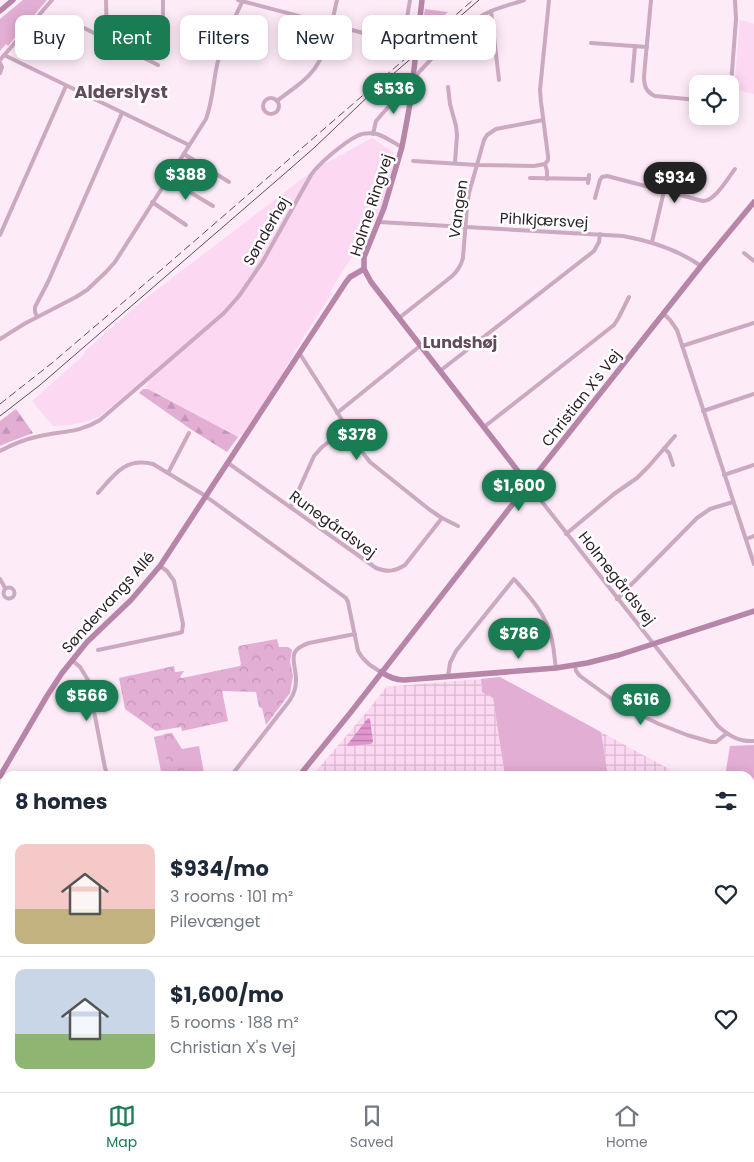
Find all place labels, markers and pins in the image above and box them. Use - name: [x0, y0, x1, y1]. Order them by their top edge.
- pin: $536: [364, 72, 424, 115]
- pin: $388: [156, 158, 216, 201]
- pin: $934: [645, 162, 705, 204]
- pin: $378: [327, 418, 387, 461]
- pin: $1,600: [478, 470, 560, 512]
- pin: $786: [489, 618, 549, 660]
- pin: $566: [57, 680, 117, 722]
- pin: $616: [611, 684, 671, 726]

